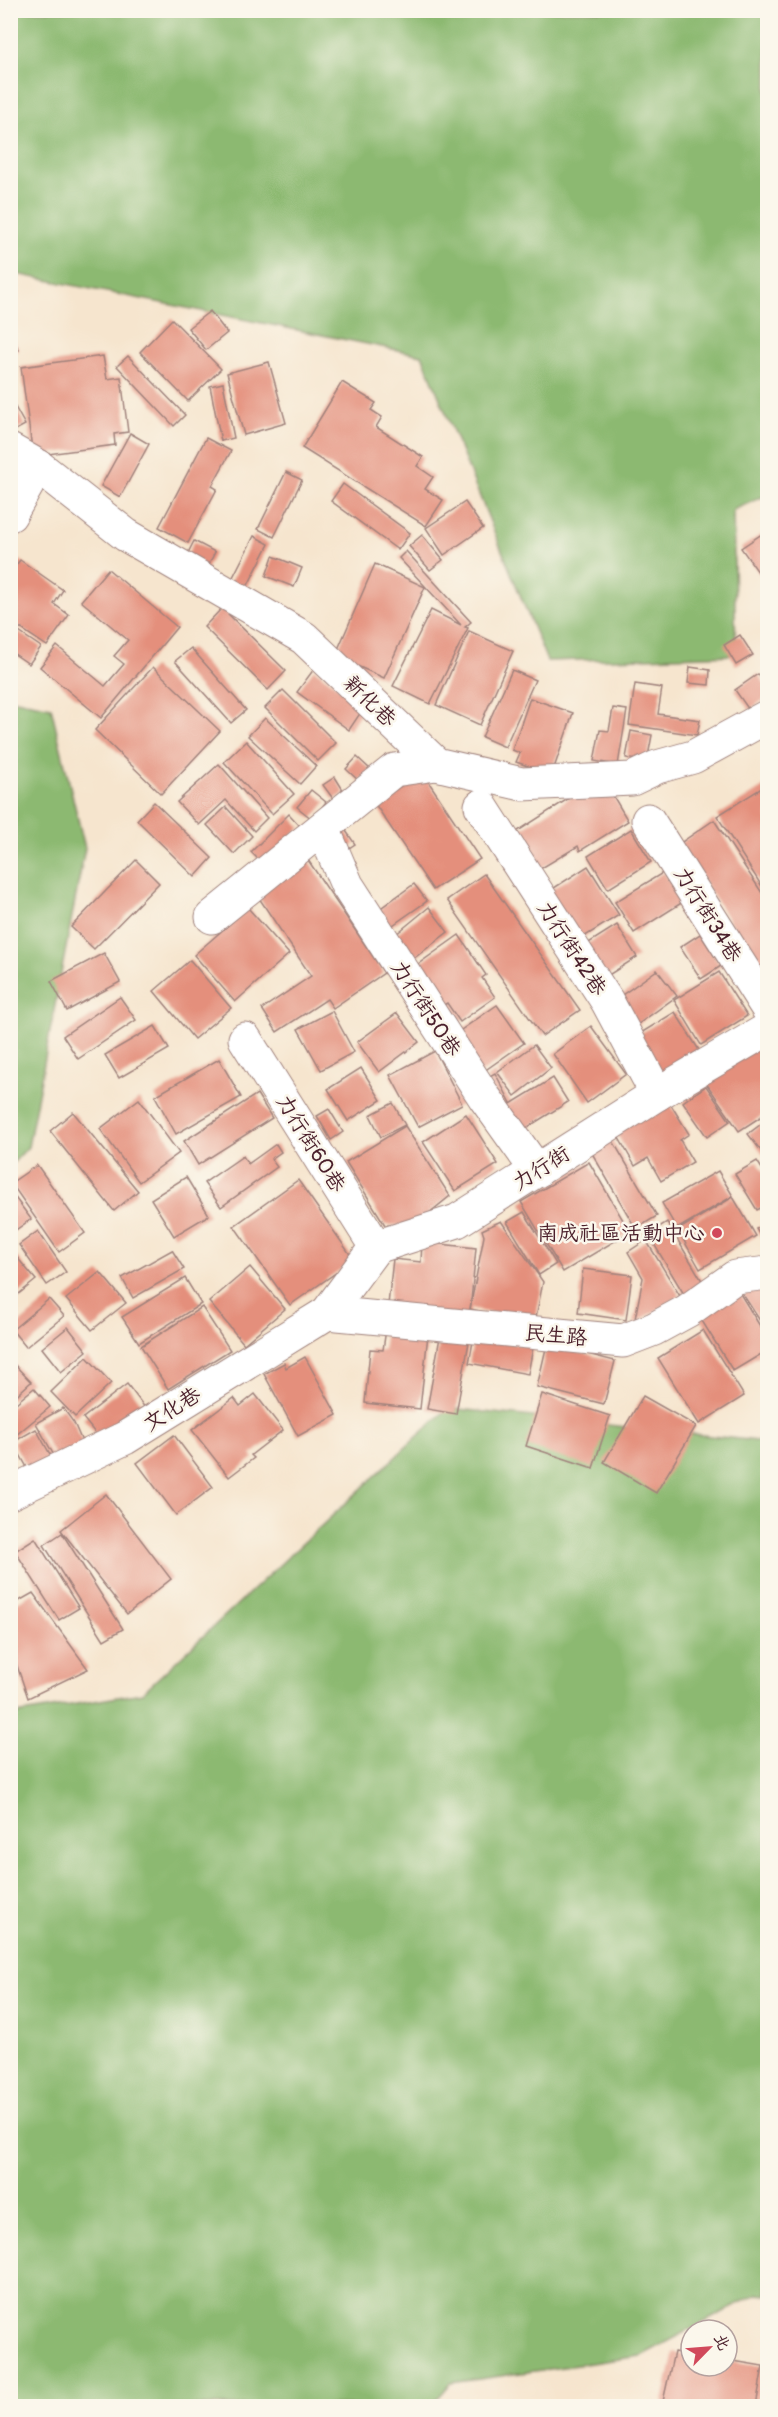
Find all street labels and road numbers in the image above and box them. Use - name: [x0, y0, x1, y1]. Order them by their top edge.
- street label: 新化巷: [338, 670, 402, 733]
- street label: 力行街34巷: [668, 861, 748, 967]
- street label: 力行街42巷: [531, 896, 612, 1001]
- street label: 力行街50巷: [384, 955, 467, 1062]
- street label: 力行街60巷: [270, 1089, 351, 1197]
- street label: 力行街: [507, 1140, 575, 1197]
- street label: 民生路: [523, 1319, 589, 1352]
- street label: 文化巷: [138, 1381, 206, 1438]

